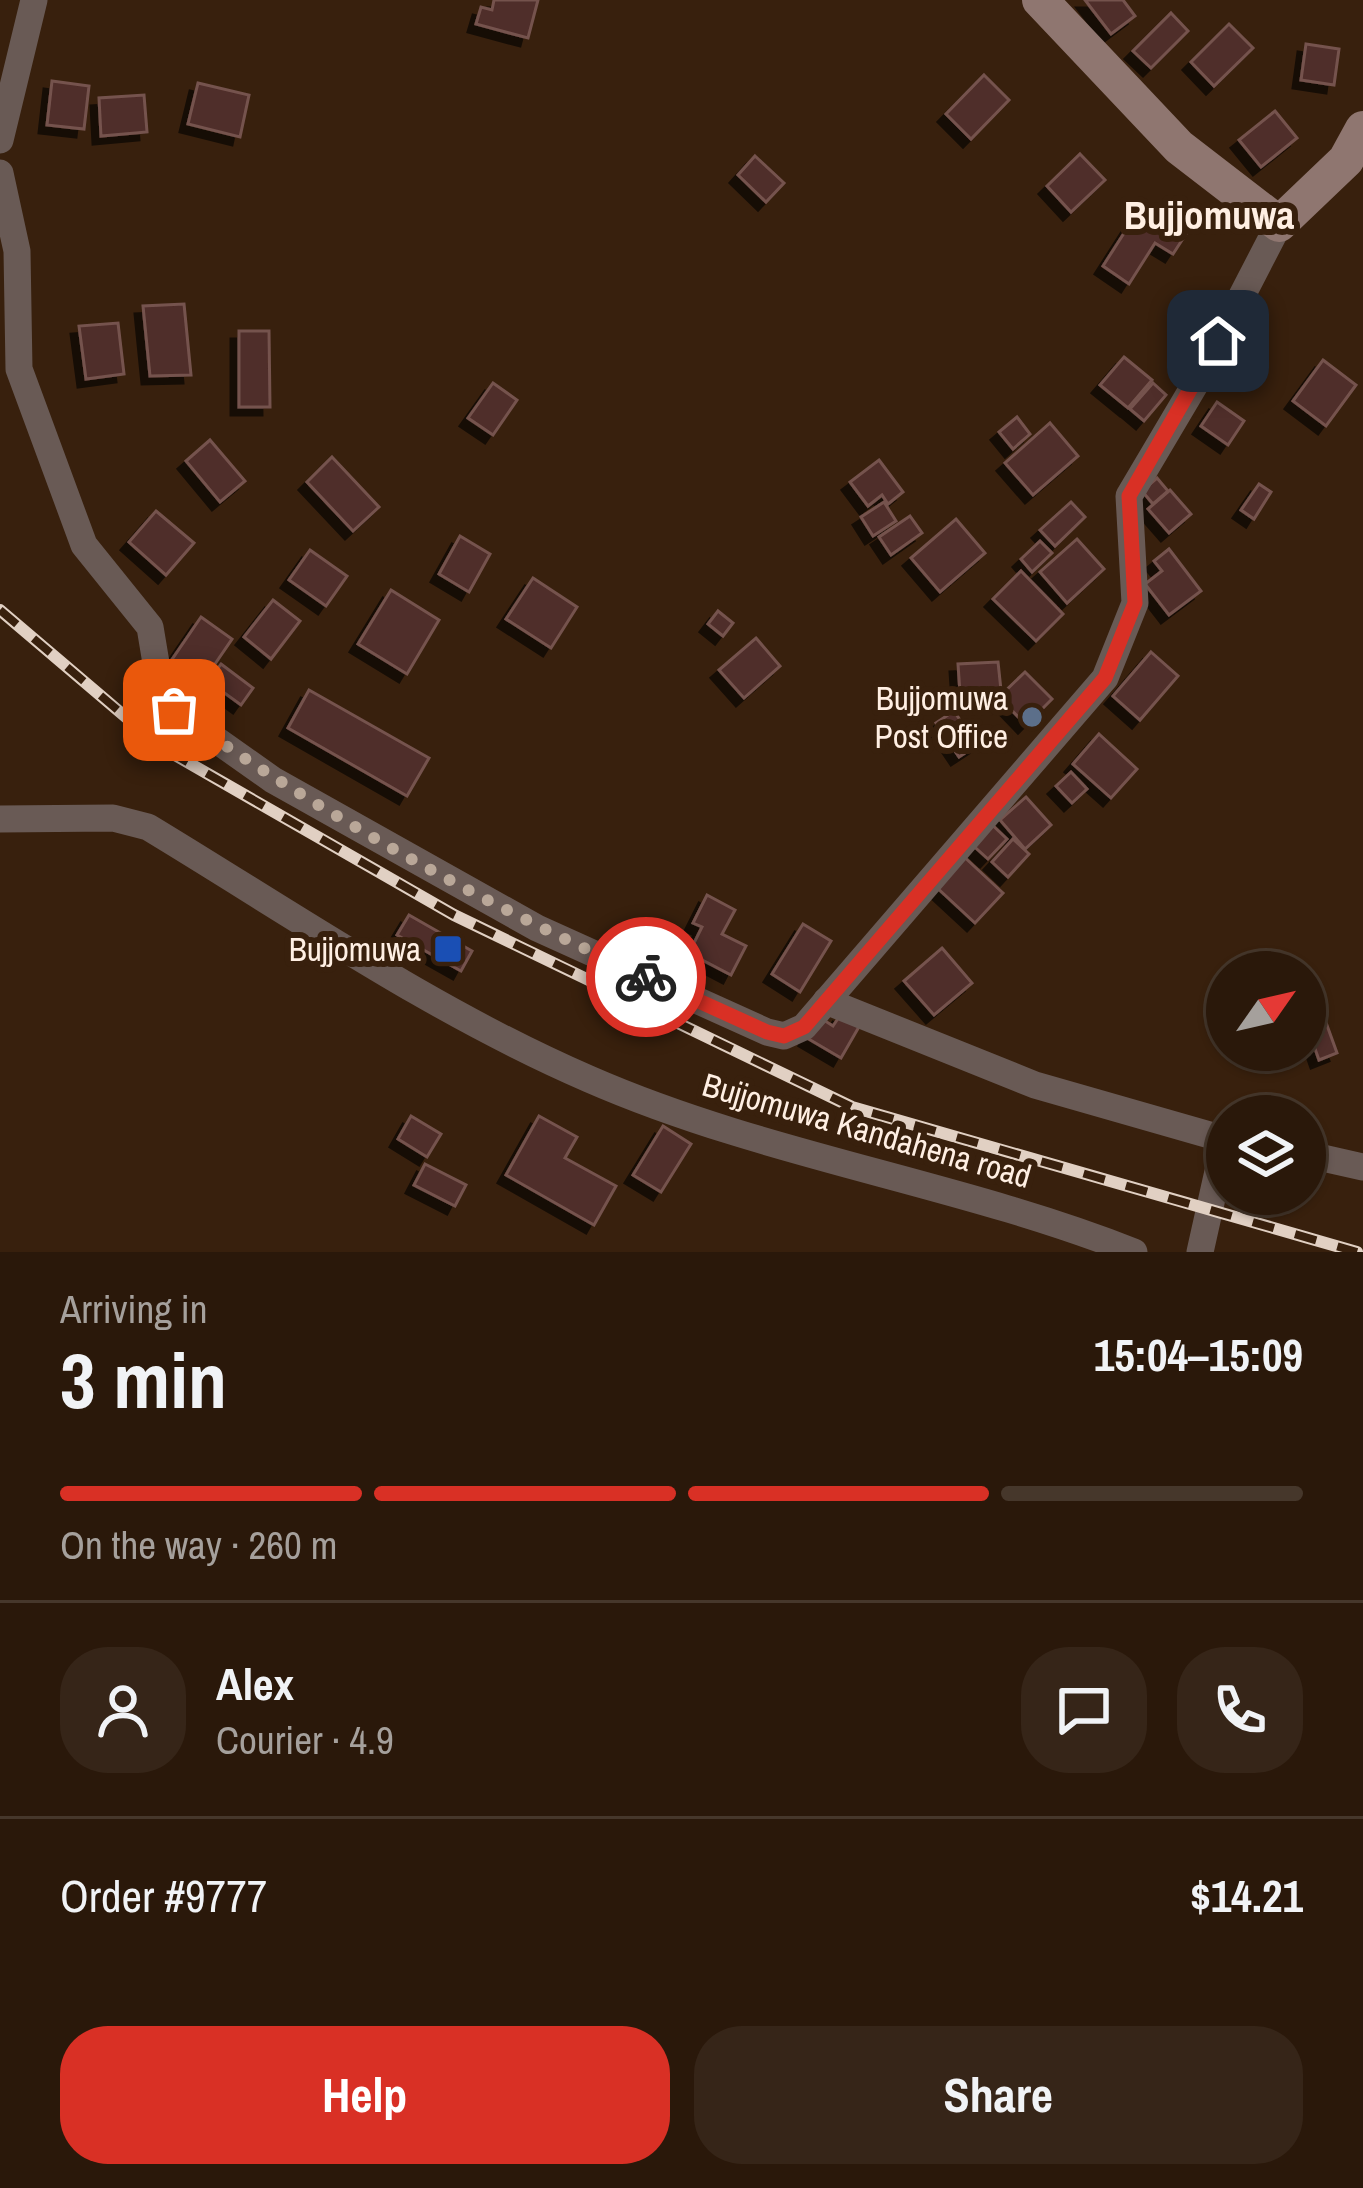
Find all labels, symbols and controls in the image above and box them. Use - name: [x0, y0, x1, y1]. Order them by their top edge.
- district label: Bujjomuwa: [1124, 189, 1295, 241]
- pin: [1167, 290, 1269, 392]
- icon: home: [1185, 308, 1251, 374]
- pin: [123, 659, 225, 761]
- place label: Bujjomuwa Post Office: [875, 676, 1008, 758]
- icon: bag: [141, 677, 207, 743]
- marker: Bujjomuwa Post Office: [1019, 704, 1045, 730]
- courier: [586, 917, 706, 1037]
- place label: Bujjomuwa: [289, 927, 421, 971]
- marker: Bujjomuwa: [432, 933, 464, 965]
- icon: bike: [613, 944, 679, 1010]
- north arrow: [1206, 951, 1326, 1071]
- map controls: [1206, 951, 1326, 1215]
- street label: Bujjomuwa Kandahena road: [698, 1062, 1036, 1198]
- button: layers: [1206, 1095, 1326, 1215]
- text: Arriving in: [60, 1283, 208, 1335]
- text: 15:04–15:09: [1094, 1324, 1303, 1385]
- text: 3 min: [60, 1327, 227, 1432]
- text: On the way · 260 m: [60, 1519, 337, 1571]
- button: person: [60, 1647, 186, 1773]
- button: chat: [1021, 1647, 1147, 1773]
- button: phone: [1177, 1647, 1303, 1773]
- text: Alex: [216, 1653, 294, 1714]
- text: Courier · 4.9: [216, 1714, 394, 1766]
- text: Order #9777: [60, 1865, 267, 1926]
- text: $14.21: [1190, 1865, 1303, 1926]
- button: Help: [60, 2026, 670, 2164]
- button: Share: [694, 2026, 1303, 2164]

